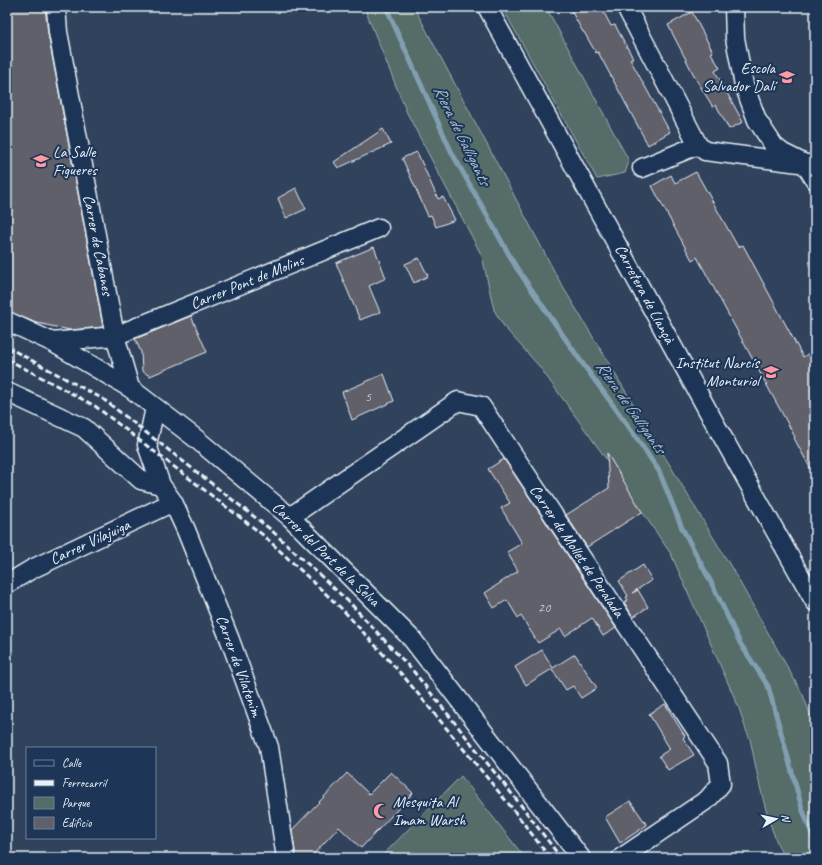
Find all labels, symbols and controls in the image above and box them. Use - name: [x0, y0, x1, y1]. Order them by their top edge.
- place label: Escola Salvador Dalí: [702, 58, 778, 96]
- school or university icon: Escola Salvador Dalí: [778, 68, 796, 86]
- water label: Riera de Galligants: [429, 82, 496, 191]
- place label: La Salle Figueres: [53, 142, 98, 180]
- school or university icon: La Salle Figueres: [32, 152, 50, 170]
- street label: Carrer de Cabanes: [78, 193, 118, 298]
- street label: Carretera de Llançà: [610, 241, 680, 348]
- street label: Carrer Pont de Molins: [187, 250, 308, 314]
- place label: Institut Narcís Monturiol: [675, 353, 762, 391]
- water label: Riera de Galligants: [591, 357, 672, 460]
- school or university icon: Institut Narcís Monturiol: [762, 363, 780, 381]
- house number: 5: [365, 388, 372, 405]
- street label: Carrer de Mollet de Peralada: [525, 481, 629, 622]
- street label: Carrer del Port de la Selva: [268, 497, 385, 612]
- street label: Carrer Vilajuiga: [47, 514, 134, 569]
- house number: 20: [538, 599, 552, 616]
- street label: Carrer de Vilatenim: [211, 612, 267, 721]
- legend: [26, 747, 156, 839]
- text: Calle: [62, 755, 82, 771]
- text: Ferrocarril: [62, 775, 108, 791]
- place label: Mesquita Al Imam Warsh: [393, 792, 466, 830]
- text: Parque: [62, 795, 91, 811]
- north arrow: [756, 799, 796, 839]
- mosque icon: Mesquita Al Imam Warsh: [372, 802, 390, 820]
- text: N: [778, 813, 794, 824]
- text: Edificio: [62, 815, 92, 831]

